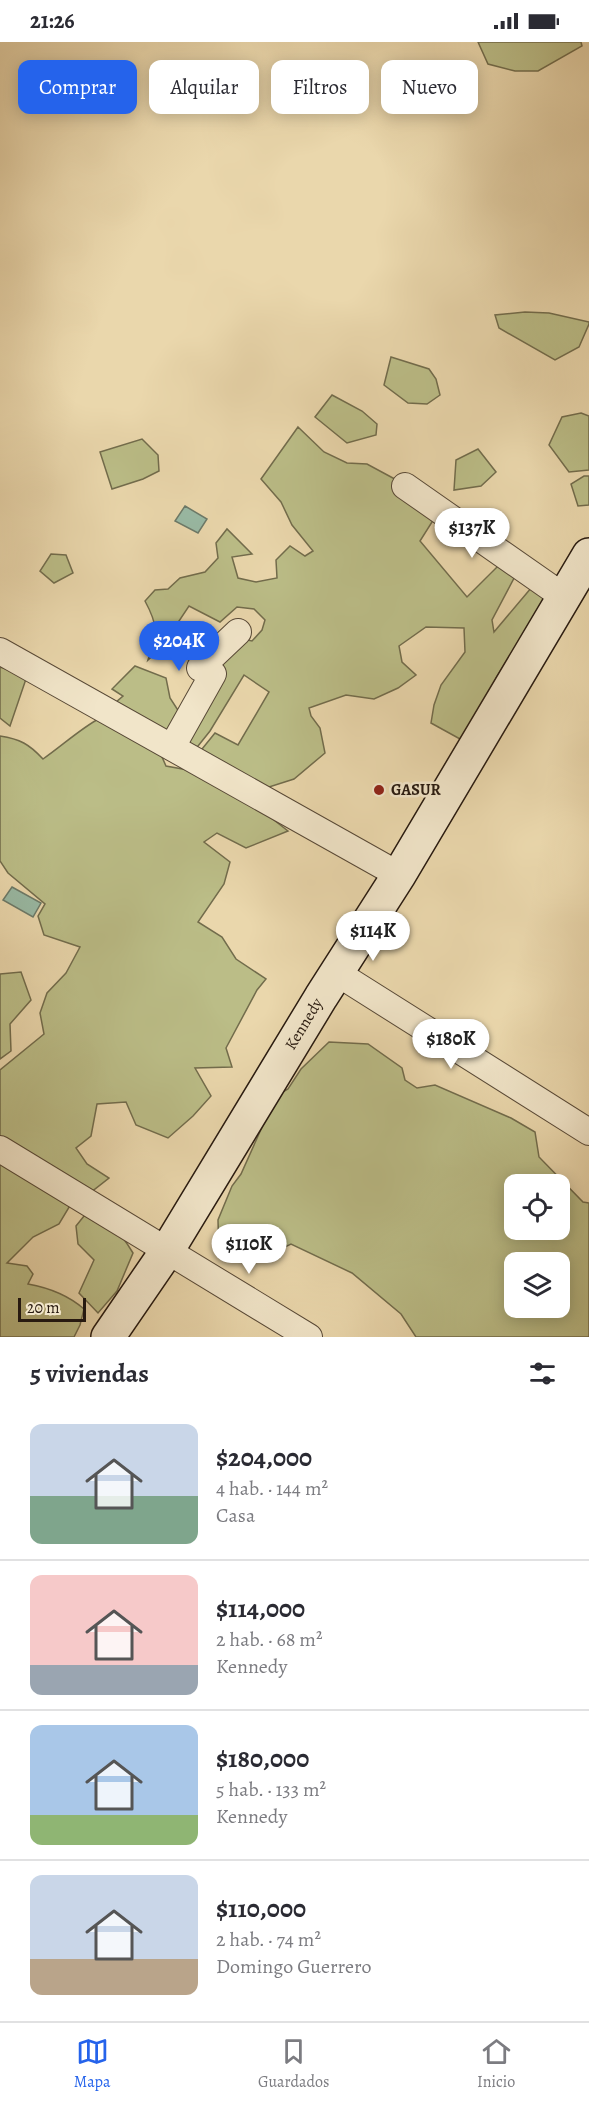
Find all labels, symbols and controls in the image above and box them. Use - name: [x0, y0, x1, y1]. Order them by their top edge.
- text: 21:26: [30, 6, 75, 36]
- chip: Comprar: [18, 60, 137, 114]
- chip: Alquilar: [149, 60, 259, 114]
- chip: Filtros: [271, 60, 369, 114]
- chip: Nuevo: [381, 60, 478, 114]
- pin: $137K: [430, 508, 514, 559]
- text: $137K: [449, 514, 495, 541]
- pin: $204K: [137, 621, 221, 672]
- text: $204K: [153, 627, 205, 654]
- place label: GASUR: [391, 779, 441, 801]
- marker: GASUR: [372, 783, 386, 797]
- pin: $114K: [331, 911, 415, 962]
- text: $114K: [350, 917, 396, 944]
- street label: Kennedy: [280, 993, 329, 1054]
- pin: $180K: [409, 1019, 493, 1070]
- text: $180K: [426, 1025, 476, 1052]
- map controls: [504, 1174, 570, 1318]
- button: locate: [504, 1174, 570, 1240]
- pin: $110K: [207, 1224, 291, 1275]
- text: $110K: [226, 1230, 272, 1257]
- button: layers: [504, 1252, 570, 1318]
- scale bar: [18, 1295, 86, 1322]
- text: 20 m: [27, 1297, 60, 1319]
- text: 5 viviendas: [30, 1356, 149, 1391]
- icon: filters: [526, 1357, 559, 1390]
- text: $204,000: [216, 1440, 312, 1475]
- icon: home: [78, 1448, 150, 1520]
- text: 4 hab. · 144 m²: [216, 1475, 328, 1502]
- text: Casa: [216, 1502, 255, 1529]
- text: $114,000: [216, 1591, 305, 1626]
- icon: home: [78, 1599, 150, 1671]
- text: 2 hab. · 68 m²: [216, 1626, 323, 1653]
- text: Kennedy: [216, 1653, 287, 1680]
- text: $180,000: [216, 1741, 309, 1776]
- icon: home: [78, 1749, 150, 1821]
- text: 5 hab. · 133 m²: [216, 1776, 326, 1803]
- text: Kennedy: [216, 1803, 287, 1830]
- text: $110,000: [216, 1891, 306, 1926]
- icon: home: [78, 1899, 150, 1971]
- text: 2 hab. · 74 m²: [216, 1926, 321, 1953]
- text: Domingo Guerrero: [216, 1953, 371, 1980]
- tab: Mapa: [74, 2035, 111, 2093]
- tab: Guardados: [258, 2035, 330, 2093]
- tab: Inicio: [477, 2035, 515, 2093]

